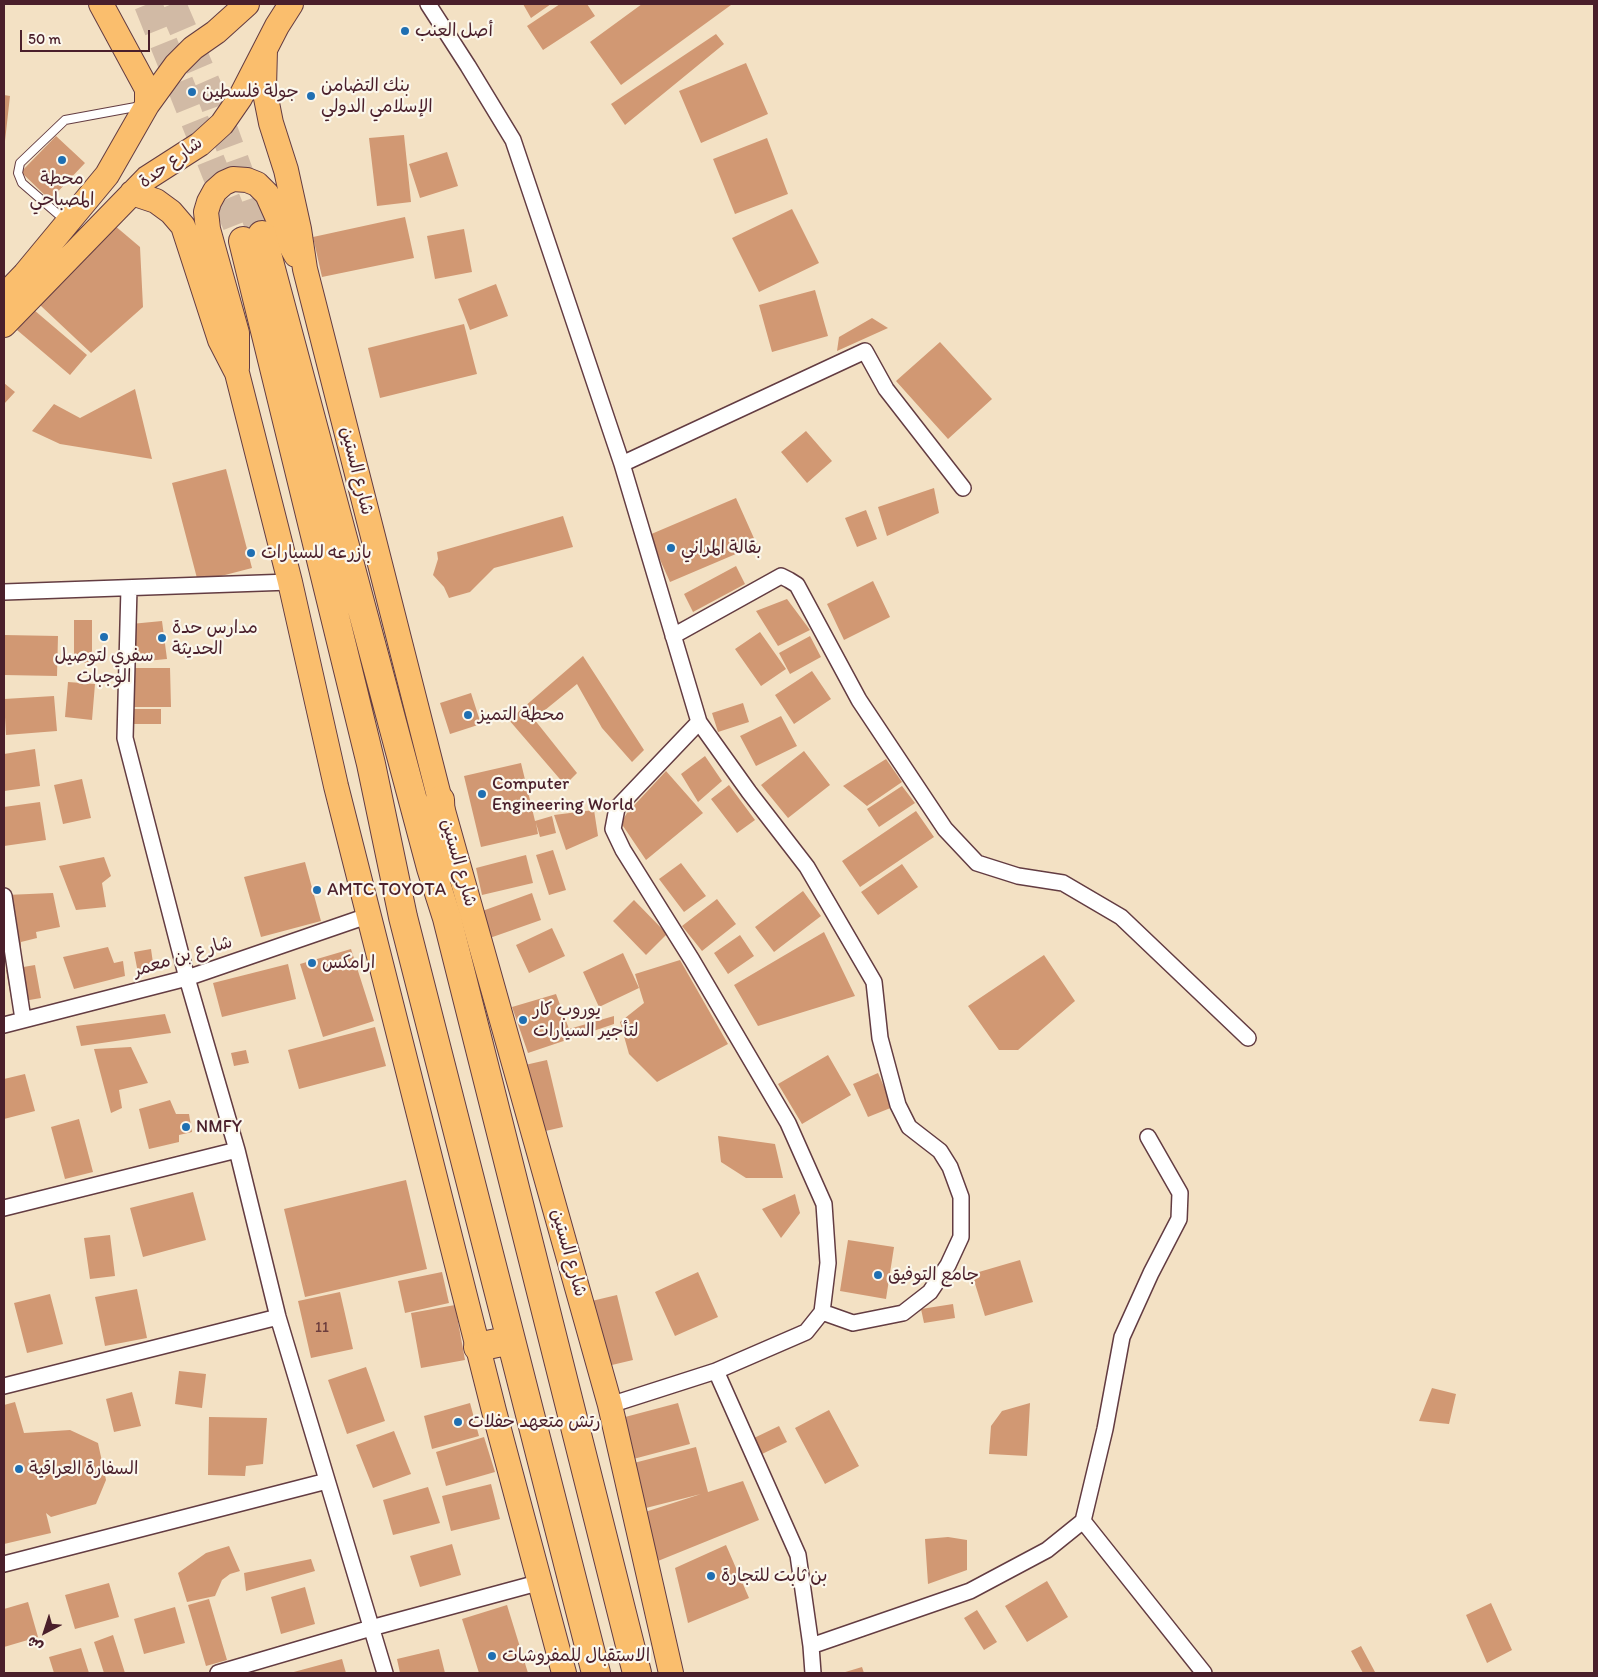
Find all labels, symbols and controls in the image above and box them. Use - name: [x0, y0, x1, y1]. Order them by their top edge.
- scale bar: [22, 20, 152, 52]
- place label: أصل العنب: [415, 20, 493, 42]
- marker: أصل العنب: [399, 25, 411, 37]
- text: 50 m: [28, 30, 61, 48]
- place label: بنك التضامن الإسلامي الدولي: [321, 75, 433, 118]
- place label: جولة فلسطين: [202, 81, 299, 103]
- marker: جولة فلسطين: [186, 86, 198, 98]
- marker: بنك التضامن الإسلامي الدولي: [305, 90, 317, 102]
- street label: شارع حدة: [135, 133, 207, 193]
- marker: محطة المصباحي: [56, 154, 68, 166]
- place label: محطة المصباحي: [30, 168, 94, 210]
- street label: شارع الستين: [335, 425, 377, 517]
- place label: بقالة المراني: [681, 537, 762, 559]
- place label: بازرعه للسيارات: [261, 542, 372, 564]
- marker: بقالة المراني: [665, 542, 677, 554]
- marker: بازرعه للسيارات: [245, 547, 257, 559]
- place label: مدارس حدة الحديثة: [172, 617, 258, 660]
- marker: سفري لتوصيل الوجبات: [98, 631, 110, 643]
- marker: مدارس حدة الحديثة: [156, 632, 168, 644]
- place label: سفري لتوصيل الوجبات: [54, 645, 154, 688]
- place label: محطة التميز: [478, 704, 565, 726]
- marker: محطة التميز: [462, 709, 474, 721]
- place label: Computer Engineering World: [492, 773, 634, 816]
- marker: Computer Engineering World: [476, 788, 488, 800]
- street label: شارع الستين: [435, 817, 481, 909]
- place label: AMTC TOYOTA: [327, 879, 446, 901]
- marker: AMTC TOYOTA: [311, 884, 323, 896]
- street label: شارع بن معمر: [131, 932, 235, 982]
- place label: ارامكس: [322, 952, 375, 974]
- marker: ارامكس: [306, 957, 318, 969]
- place label: يوروب كار لتأجير السيارات: [533, 999, 639, 1042]
- marker: يوروب كار لتأجير السيارات: [517, 1014, 529, 1026]
- place label: NMFY: [196, 1116, 242, 1138]
- marker: NMFY: [180, 1121, 192, 1133]
- street label: شارع الستين: [545, 1207, 591, 1299]
- place label: جامع التوفيق: [888, 1264, 979, 1286]
- marker: جامع التوفيق: [872, 1269, 884, 1281]
- house number: 11: [315, 1319, 329, 1337]
- place label: رتش متعهد حفلات: [468, 1411, 601, 1433]
- marker: رتش متعهد حفلات: [452, 1416, 464, 1428]
- place label: السفارة العراقية: [29, 1458, 138, 1480]
- marker: السفارة العراقية: [13, 1463, 25, 1475]
- place label: بن ثابت للتجارة: [721, 1565, 827, 1587]
- marker: بن ثابت للتجارة: [705, 1570, 717, 1582]
- north arrow: [20, 1607, 70, 1657]
- text: ش: [24, 1632, 46, 1655]
- place label: الاستقبال للمفروشات: [502, 1645, 650, 1667]
- marker: الاستقبال للمفروشات: [486, 1650, 498, 1662]

